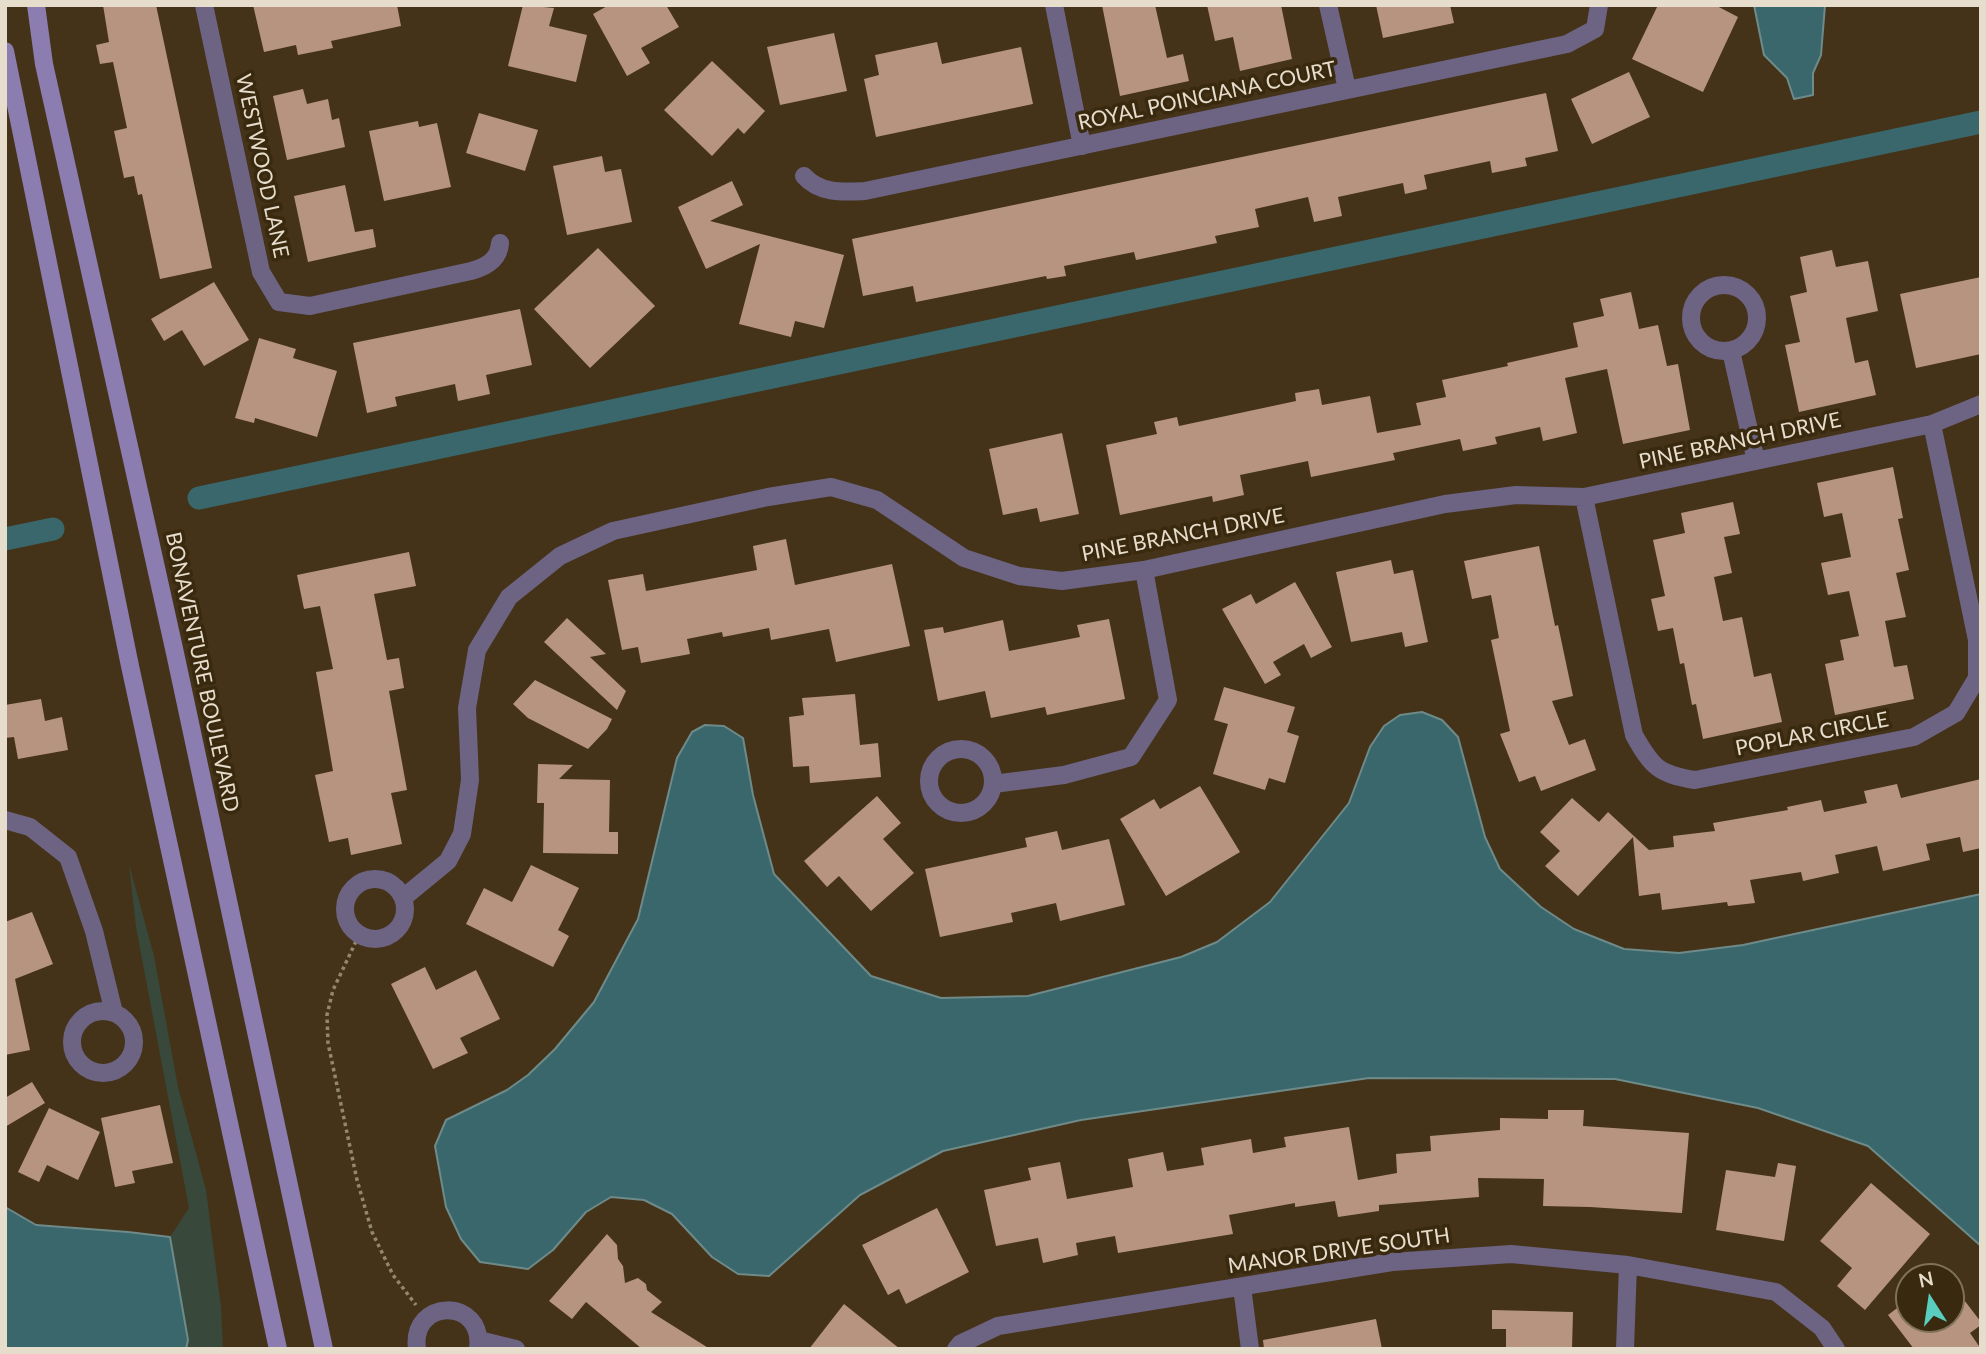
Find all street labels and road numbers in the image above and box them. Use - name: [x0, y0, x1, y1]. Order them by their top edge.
- street label: ROYAL POINCIANA COURT: [1076, 56, 1338, 136]
- street label: WESTWOOD LANE: [230, 72, 294, 260]
- street label: PINE BRANCH DRIVE: [1637, 407, 1843, 475]
- street label: PINE BRANCH DRIVE: [1080, 503, 1286, 567]
- street label: BONAVENTURE BOULEVARD: [160, 530, 244, 814]
- street label: POPLAR CIRCLE: [1733, 707, 1891, 761]
- street label: MANOR DRIVE SOUTH: [1226, 1223, 1452, 1279]

